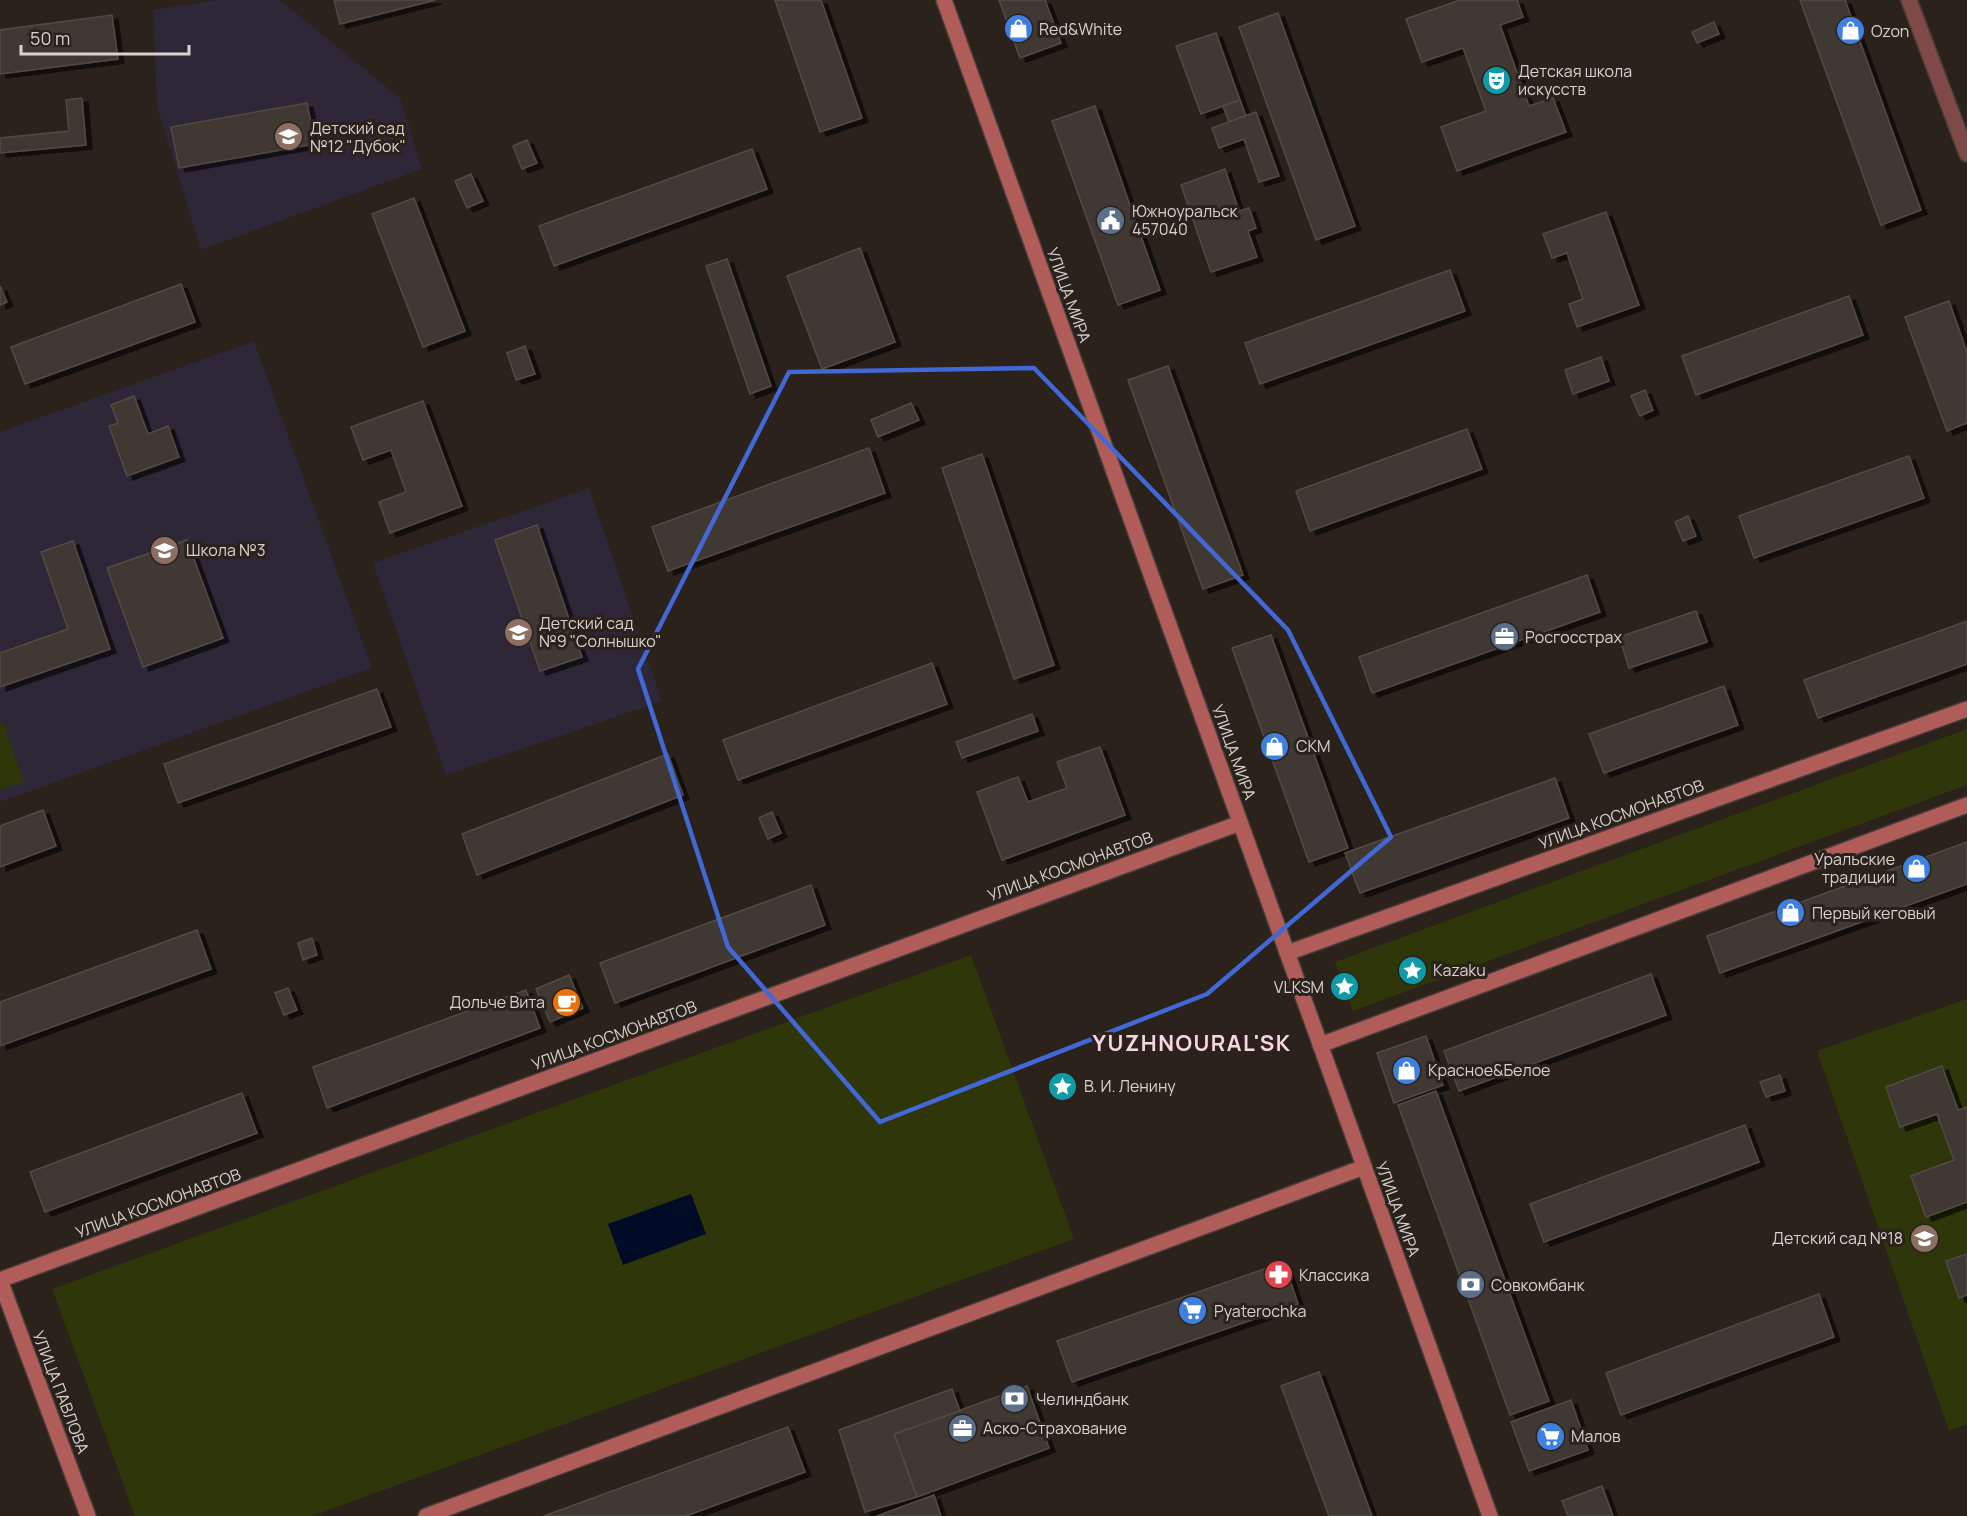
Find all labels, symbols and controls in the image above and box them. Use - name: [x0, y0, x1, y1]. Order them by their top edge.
- shop icon: Red&White: [1002, 13, 1034, 45]
- shop icon: Ozon: [1834, 15, 1866, 47]
- scale bar: [21, 18, 189, 56]
- place label: Red&White: [1039, 18, 1122, 40]
- place label: Ozon: [1871, 20, 1909, 42]
- text: 50 m: [30, 26, 70, 50]
- place label: Детская школа искусств: [1518, 60, 1632, 100]
- theatre icon: Детская школа искусств: [1481, 64, 1513, 96]
- place label: Детский сад №12 "Дубок": [310, 117, 406, 157]
- school or university icon: Детский сад №12 "Дубок": [273, 121, 305, 153]
- place label: Южноуральск 457040: [1132, 200, 1239, 240]
- public building icon: Южноуральск 457040: [1095, 204, 1127, 236]
- street label: УЛИЦА МИРА: [1042, 244, 1096, 346]
- school or university icon: Школа №3: [149, 534, 181, 566]
- place label: Школа №3: [186, 539, 266, 561]
- place label: Детский сад №9 "Солнышко": [539, 612, 662, 652]
- school or university icon: Детский сад №9 "Солнышко": [502, 616, 534, 648]
- office icon: Росгосстрах: [1488, 621, 1520, 653]
- place label: Росгосстрах: [1525, 626, 1622, 648]
- street label: УЛИЦА МИРА: [1207, 701, 1261, 803]
- shop icon: СКМ: [1259, 730, 1291, 762]
- place label: СКМ: [1296, 735, 1330, 757]
- street label: УЛИЦА КОСМОНАВТОВ: [1535, 774, 1707, 854]
- street label: УЛИЦА КОСМОНАВТОВ: [984, 826, 1156, 906]
- place label: Уральские традиции: [1814, 848, 1895, 888]
- shop icon: Уральские традиции: [1900, 852, 1932, 884]
- shop icon: Первый кеговый: [1775, 897, 1807, 929]
- place label: Первый кеговый: [1812, 902, 1936, 924]
- place icon: Kazaku: [1396, 954, 1428, 986]
- place label: Kazaku: [1433, 959, 1486, 981]
- place icon: VLKSM: [1329, 971, 1361, 1003]
- place label: VLKSM: [1274, 976, 1324, 998]
- cafe icon: Дольче Вита: [550, 986, 582, 1018]
- place label: Дольче Вита: [449, 991, 545, 1013]
- street label: УЛИЦА КОСМОНАВТОВ: [528, 995, 700, 1075]
- district label: YUZHNOURAL'SK: [1092, 1028, 1292, 1058]
- shop icon: Красное&Белое: [1391, 1054, 1423, 1086]
- place label: Красное&Белое: [1428, 1059, 1550, 1081]
- place icon: В. И. Ленину: [1047, 1070, 1079, 1102]
- place label: В. И. Ленину: [1084, 1075, 1176, 1097]
- street label: УЛИЦА МИРА: [1371, 1158, 1425, 1260]
- street label: УЛИЦА КОСМОНАВТОВ: [72, 1163, 244, 1243]
- school or university icon: Детский сад №18: [1908, 1222, 1940, 1254]
- place label: Детский сад №18: [1772, 1227, 1903, 1249]
- pharmacy icon: Классика: [1262, 1259, 1294, 1291]
- place label: Классика: [1299, 1264, 1369, 1286]
- bank icon: Совкомбанк: [1454, 1269, 1486, 1301]
- place label: Совкомбанк: [1491, 1274, 1585, 1296]
- supermarket icon: Pyaterochka: [1177, 1295, 1209, 1327]
- place label: Pyaterochka: [1214, 1300, 1306, 1322]
- street label: УЛИЦА ПАВЛОВА: [28, 1328, 94, 1456]
- bank icon: Челиндбанк: [999, 1383, 1031, 1415]
- place label: Челиндбанк: [1036, 1388, 1130, 1410]
- office icon: Аско-Страхование: [946, 1412, 978, 1444]
- place label: Аско-Страхование: [983, 1417, 1127, 1439]
- supermarket icon: Малов: [1534, 1420, 1566, 1452]
- place label: Малов: [1571, 1425, 1621, 1447]

